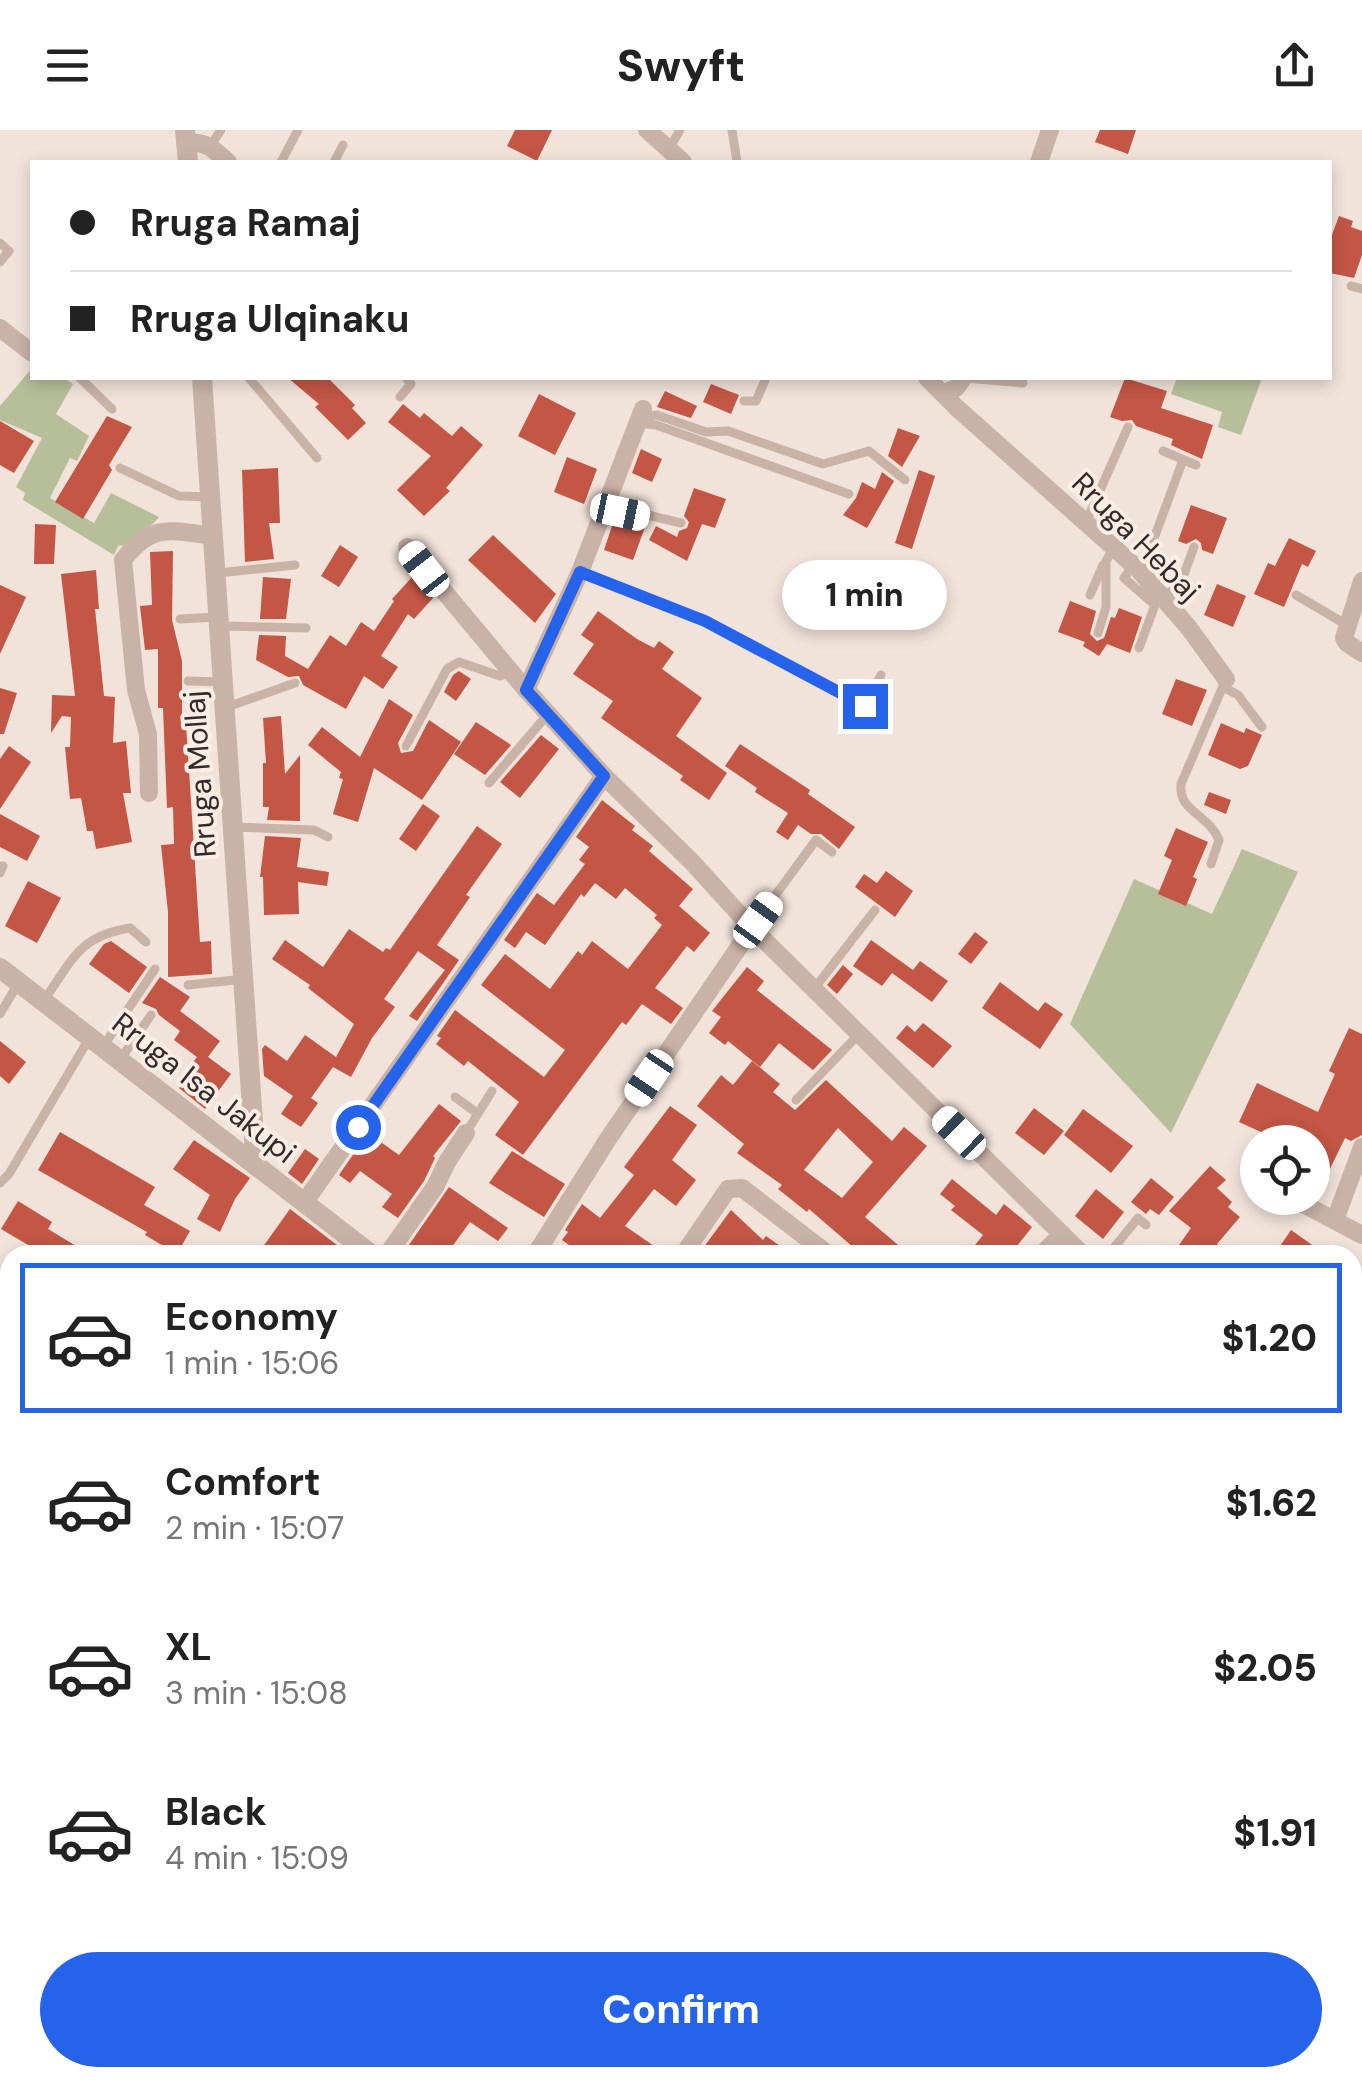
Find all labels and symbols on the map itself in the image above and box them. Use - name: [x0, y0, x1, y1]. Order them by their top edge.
- street label: Rruga Hebaj: [1064, 464, 1209, 609]
- car: [588, 491, 652, 533]
- car: [394, 536, 454, 602]
- callout: 1 min: [782, 561, 948, 631]
- route end: [843, 684, 888, 729]
- street label: Rruga Mollaj: [174, 689, 225, 859]
- car: [728, 887, 788, 953]
- street label: Rruga Isa Jakupi: [104, 1004, 304, 1172]
- car: [620, 1045, 678, 1111]
- car: [927, 1101, 991, 1165]
- route start: [336, 1105, 381, 1150]

